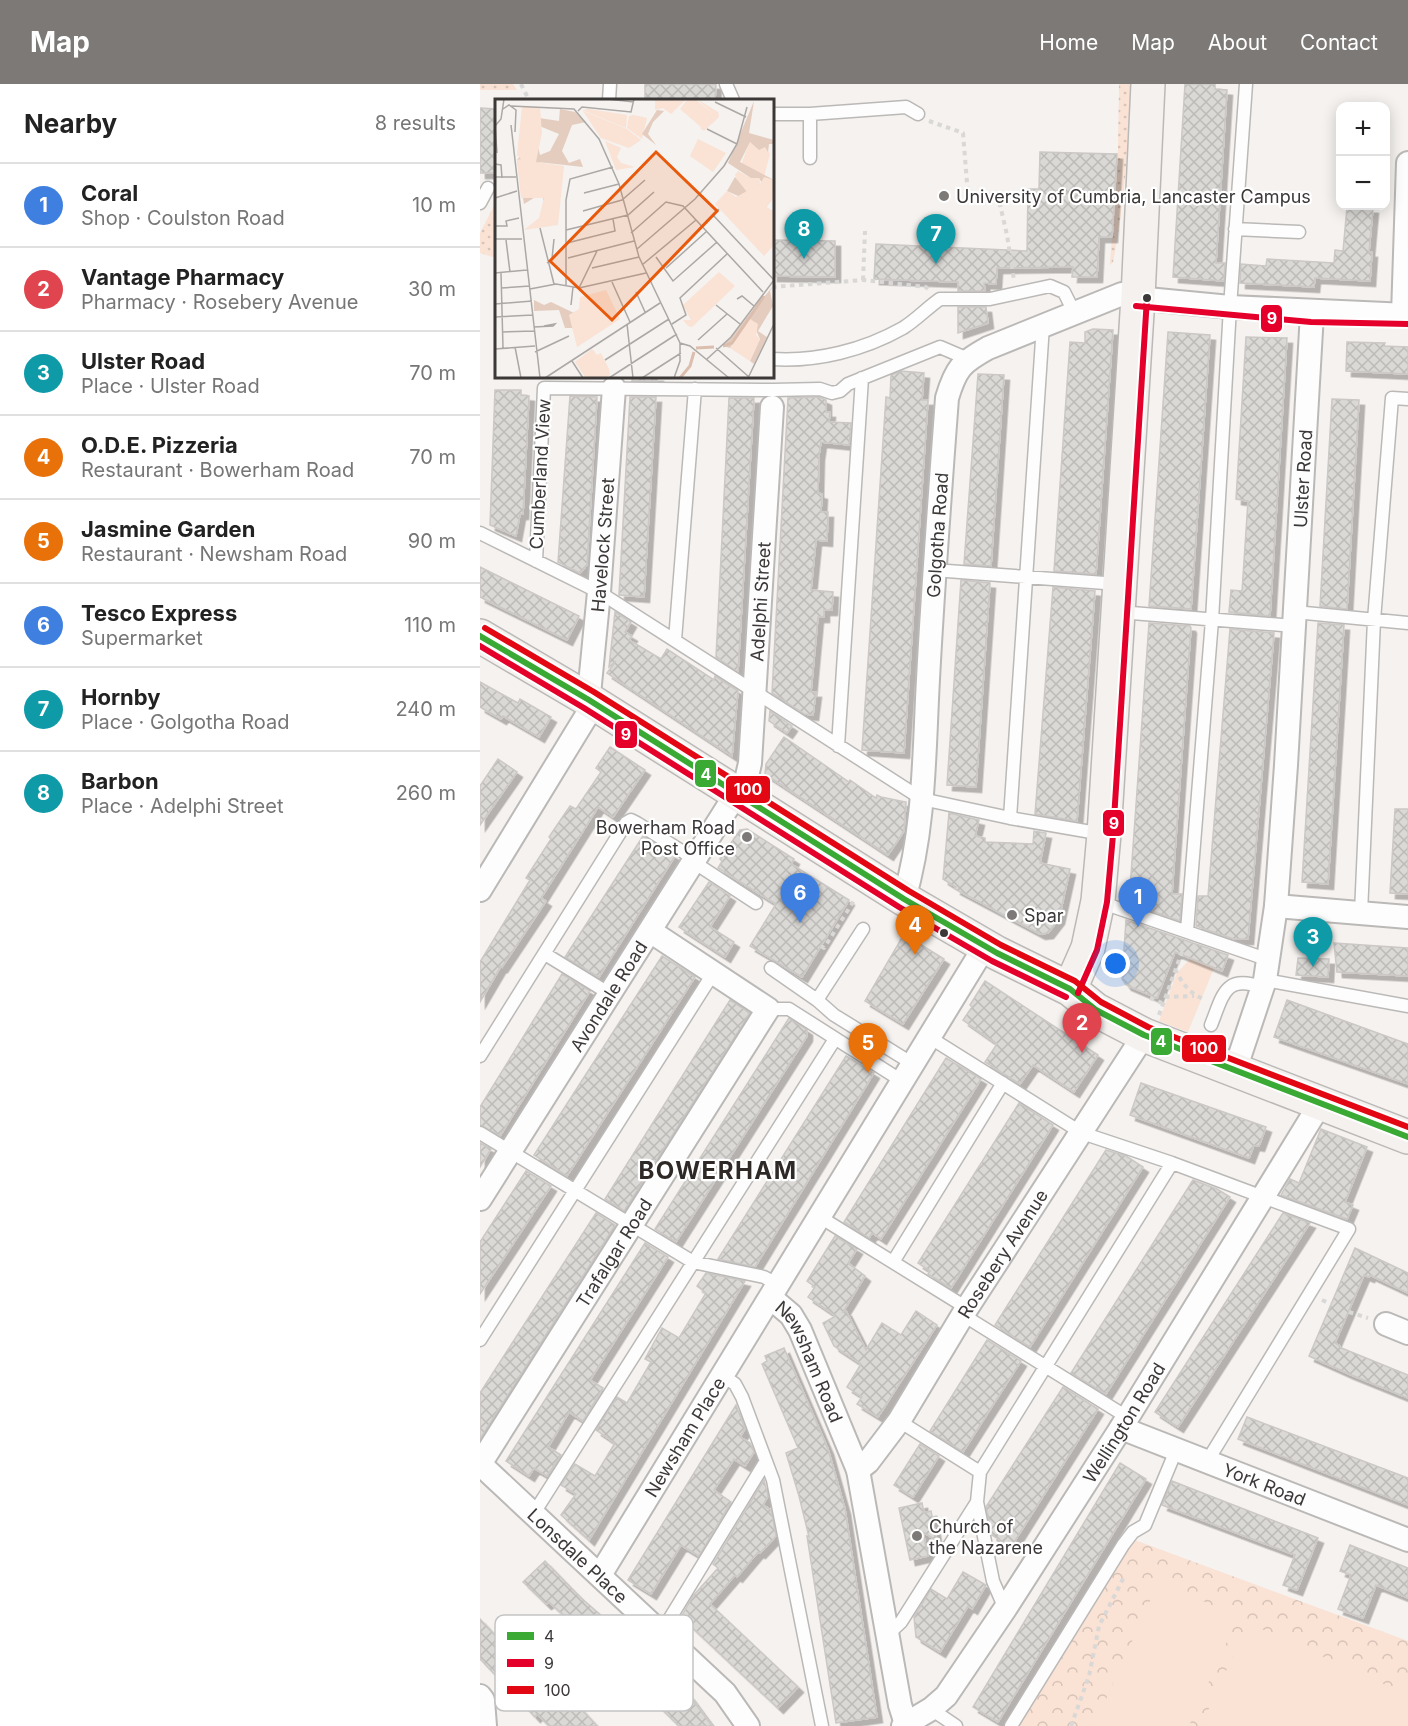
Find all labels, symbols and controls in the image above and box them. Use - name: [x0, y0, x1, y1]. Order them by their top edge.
- text: Map: [30, 25, 90, 59]
- text: Home: [1039, 30, 1098, 55]
- text: Map: [1131, 30, 1175, 55]
- text: About: [1208, 30, 1267, 55]
- text: Contact: [1300, 30, 1378, 55]
- inset map: [495, 99, 774, 378]
- map controls: [1336, 102, 1390, 210]
- button: +: [1336, 102, 1390, 156]
- text: Nearby: [24, 108, 117, 139]
- text: 8 results: [375, 111, 456, 135]
- button: −: [1336, 156, 1390, 210]
- text: Coral: [81, 180, 138, 206]
- place label: University of Cumbria, Lancaster Campus: [956, 186, 1311, 207]
- marker: University of Cumbria, Lancaster Campus: [937, 189, 951, 203]
- text: 1: [39, 193, 48, 217]
- text: 10 m: [412, 193, 456, 217]
- text: Shop · Coulston Road: [81, 206, 285, 230]
- pin: 8: [784, 210, 824, 259]
- pin: 7: [916, 214, 956, 264]
- text: Vantage Pharmacy: [81, 264, 284, 290]
- text: 2: [37, 277, 50, 301]
- text: 30 m: [408, 277, 456, 301]
- text: Pharmacy · Rosebery Avenue: [81, 290, 358, 314]
- unlabelled marker: [1141, 292, 1153, 304]
- line badge: 9: [1260, 304, 1283, 333]
- text: 9: [1267, 308, 1277, 328]
- text: Ulster Road: [81, 348, 205, 374]
- text: 3: [37, 361, 50, 385]
- text: 70 m: [409, 361, 456, 385]
- text: Place · Ulster Road: [81, 374, 260, 398]
- street label: Cumberland View: [526, 398, 554, 550]
- street label: Ulster Road: [1289, 429, 1316, 528]
- text: O.D.E. Pizzeria: [81, 432, 238, 458]
- text: 4: [37, 445, 50, 469]
- text: 70 m: [409, 445, 456, 469]
- text: Restaurant · Bowerham Road: [81, 458, 354, 482]
- street label: Golgotha Road: [922, 472, 952, 598]
- street label: Havelock Street: [587, 477, 618, 613]
- text: Jasmine Garden: [81, 516, 255, 542]
- text: 5: [37, 529, 50, 553]
- text: 90 m: [408, 529, 456, 553]
- street label: Adelphi Street: [746, 541, 774, 662]
- text: Restaurant · Newsham Road: [81, 542, 347, 566]
- text: Tesco Express: [81, 600, 237, 626]
- text: 6: [37, 613, 50, 637]
- text: 110 m: [404, 613, 456, 637]
- text: Supermarket: [81, 626, 203, 650]
- text: Hornby: [81, 684, 160, 710]
- text: 7: [38, 697, 49, 721]
- text: 240 m: [395, 697, 456, 721]
- text: Place · Golgotha Road: [81, 710, 289, 734]
- line badge: 9: [614, 720, 638, 749]
- text: 9: [621, 724, 631, 744]
- line badge: 4: [694, 759, 717, 788]
- text: 4: [701, 764, 712, 784]
- text: Barbon: [81, 768, 159, 794]
- line badge: 100: [725, 775, 771, 804]
- text: 100: [734, 779, 762, 799]
- text: 8: [37, 781, 50, 805]
- text: 260 m: [396, 781, 456, 805]
- text: Place · Adelphi Street: [81, 794, 283, 818]
- line badge: 9: [1102, 809, 1125, 837]
- text: 9: [1109, 813, 1119, 833]
- place label: Bowerham Road Post Office: [596, 817, 735, 859]
- marker: Bowerham Road Post Office: [740, 830, 754, 844]
- pin: 6: [780, 874, 820, 923]
- pin: 1: [1118, 878, 1158, 927]
- place label: Spar: [1024, 905, 1064, 926]
- pin: 4: [896, 906, 934, 955]
- marker: Spar: [1005, 908, 1019, 922]
- pin: 3: [1294, 918, 1332, 967]
- unlabelled marker: [938, 927, 950, 939]
- street label: Avondale Road: [565, 937, 651, 1055]
- your location: [1101, 949, 1130, 978]
- pin: 2: [1062, 1004, 1102, 1053]
- pin: 5: [848, 1024, 888, 1073]
- line badge: 4: [1150, 1027, 1173, 1056]
- text: 4: [1156, 1031, 1167, 1051]
- line badge: 100: [1181, 1034, 1227, 1063]
- text: 100: [1190, 1038, 1218, 1058]
- district label: BOWERHAM: [638, 1156, 798, 1185]
- street label: Rosebery Avenue: [953, 1185, 1052, 1322]
- street label: Trafalgar Road: [571, 1194, 656, 1311]
- street label: Newsham Road: [771, 1296, 848, 1425]
- street label: Wellington Road: [1078, 1359, 1169, 1487]
- street label: Newsham Place: [640, 1373, 729, 1500]
- street label: York Road: [1220, 1458, 1309, 1510]
- street label: Lonsdale Place: [524, 1504, 632, 1607]
- place label: Church of the Nazarene: [929, 1516, 1043, 1558]
- marker: Church of the Nazarene: [910, 1529, 924, 1543]
- legend: [495, 1615, 693, 1711]
- text: 4: [544, 1626, 554, 1646]
- text: 9: [544, 1653, 554, 1673]
- text: 100: [544, 1680, 571, 1700]

